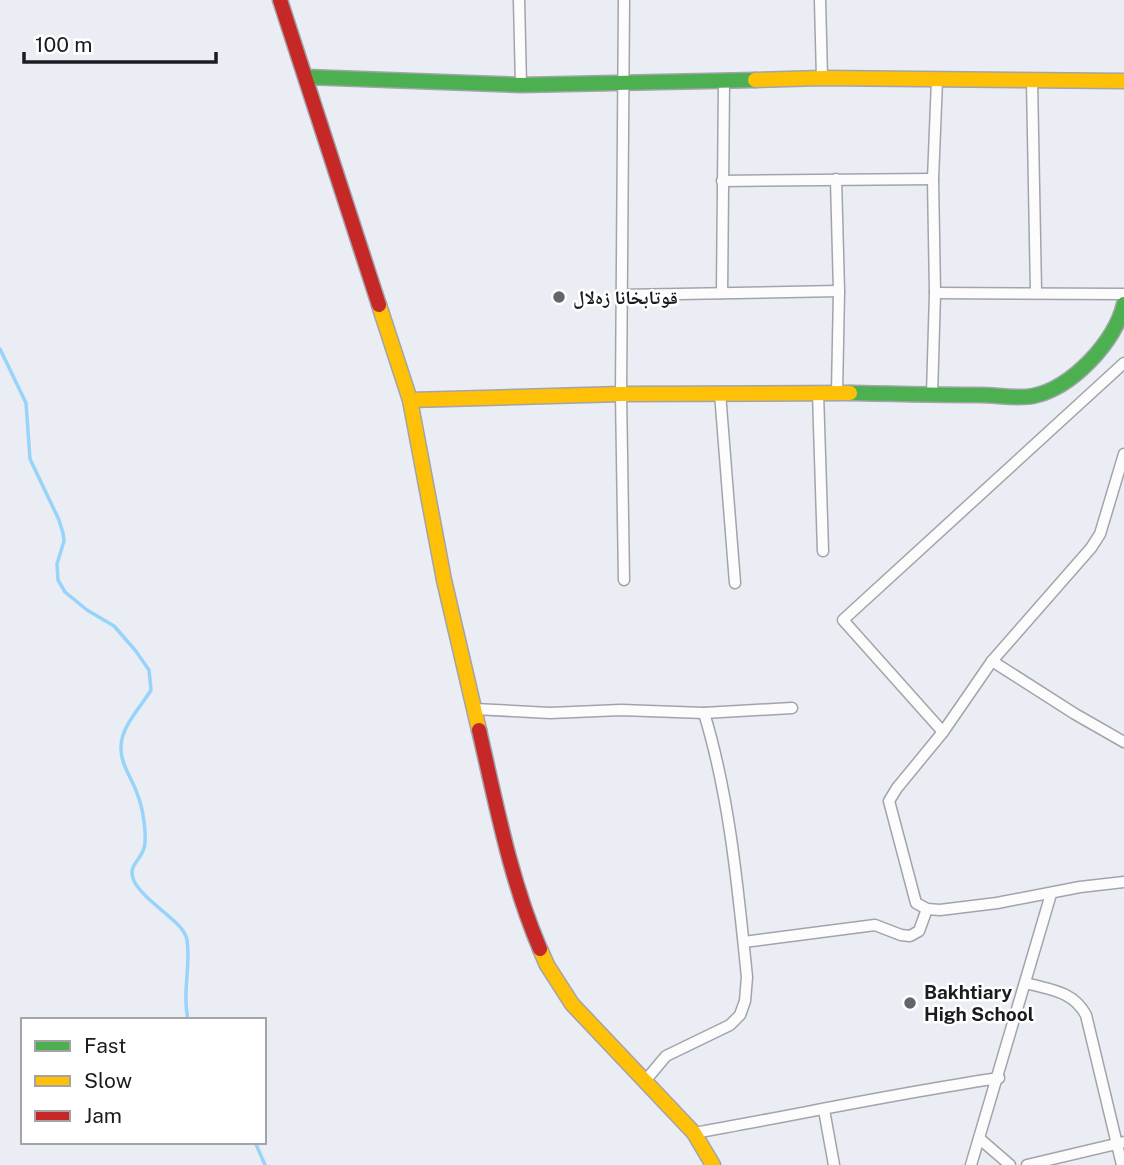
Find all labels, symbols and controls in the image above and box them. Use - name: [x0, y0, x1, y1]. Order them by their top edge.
- scale bar: [24, 21, 217, 65]
- text: 100 m: [35, 32, 92, 57]
- place label: قوتابخانا زەلال: [573, 286, 678, 309]
- marker: قوتابخانا زەلال: [551, 289, 567, 305]
- place label: Bakhtiary High School: [924, 981, 1034, 1025]
- marker: Bakhtiary High School: [902, 995, 918, 1011]
- legend: [21, 1018, 266, 1144]
- text: Fast: [84, 1033, 126, 1058]
- text: Slow: [84, 1068, 132, 1093]
- text: Jam: [84, 1103, 122, 1128]

